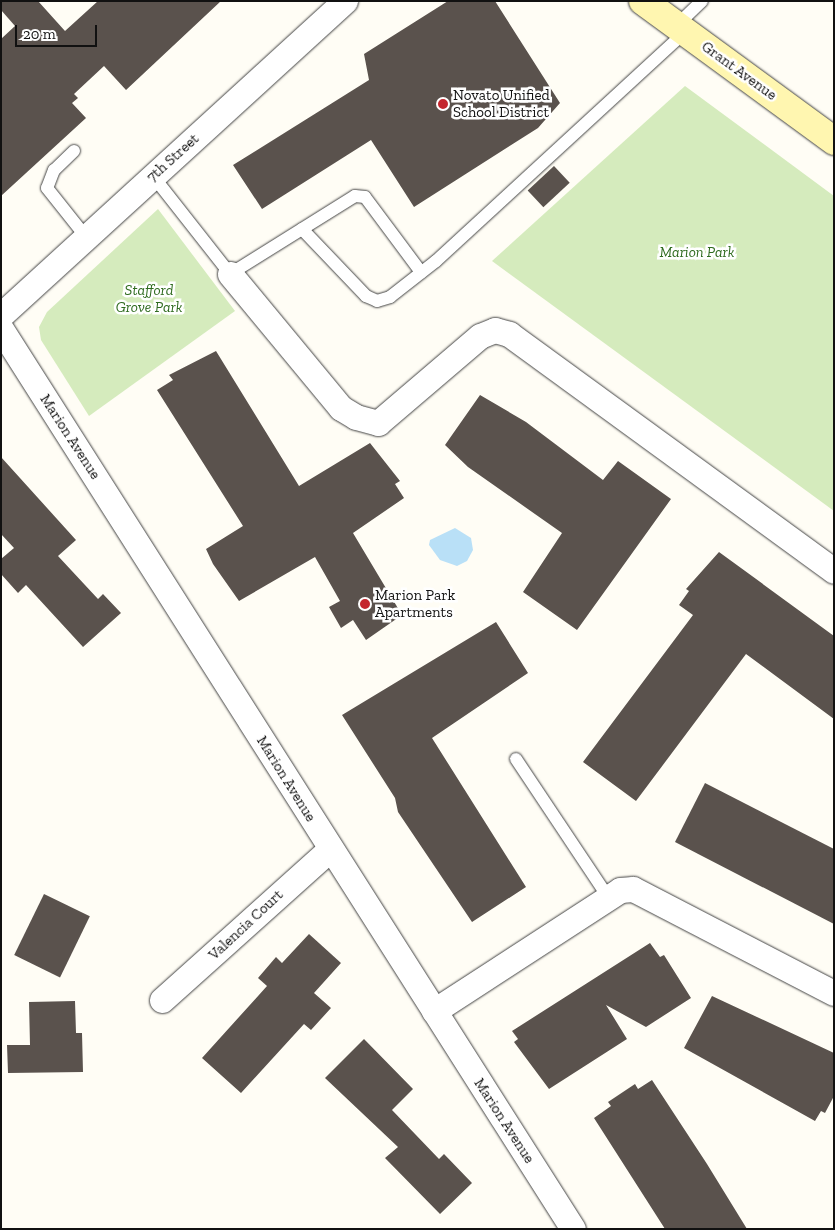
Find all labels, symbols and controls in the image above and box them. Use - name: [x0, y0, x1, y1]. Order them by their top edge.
- scale bar: [18, 15, 100, 47]
- text: 20 m: [23, 25, 56, 43]
- street label: Grant Avenue: [698, 38, 780, 104]
- place label: Novato Unified School District: [453, 86, 550, 121]
- marker: Novato Unified School District: [437, 98, 449, 110]
- street label: 7th Street: [143, 130, 203, 186]
- park label: Marion Park: [660, 244, 734, 262]
- park label: Stafford Grove Park: [116, 281, 182, 316]
- street label: Marion Avenue: [36, 391, 104, 483]
- place label: Marion Park Apartments: [375, 586, 455, 621]
- marker: Marion Park Apartments: [359, 598, 371, 610]
- street label: Marion Avenue: [252, 733, 320, 825]
- street label: Valencia Court: [205, 886, 287, 964]
- street label: Marion Avenue: [470, 1075, 538, 1167]

